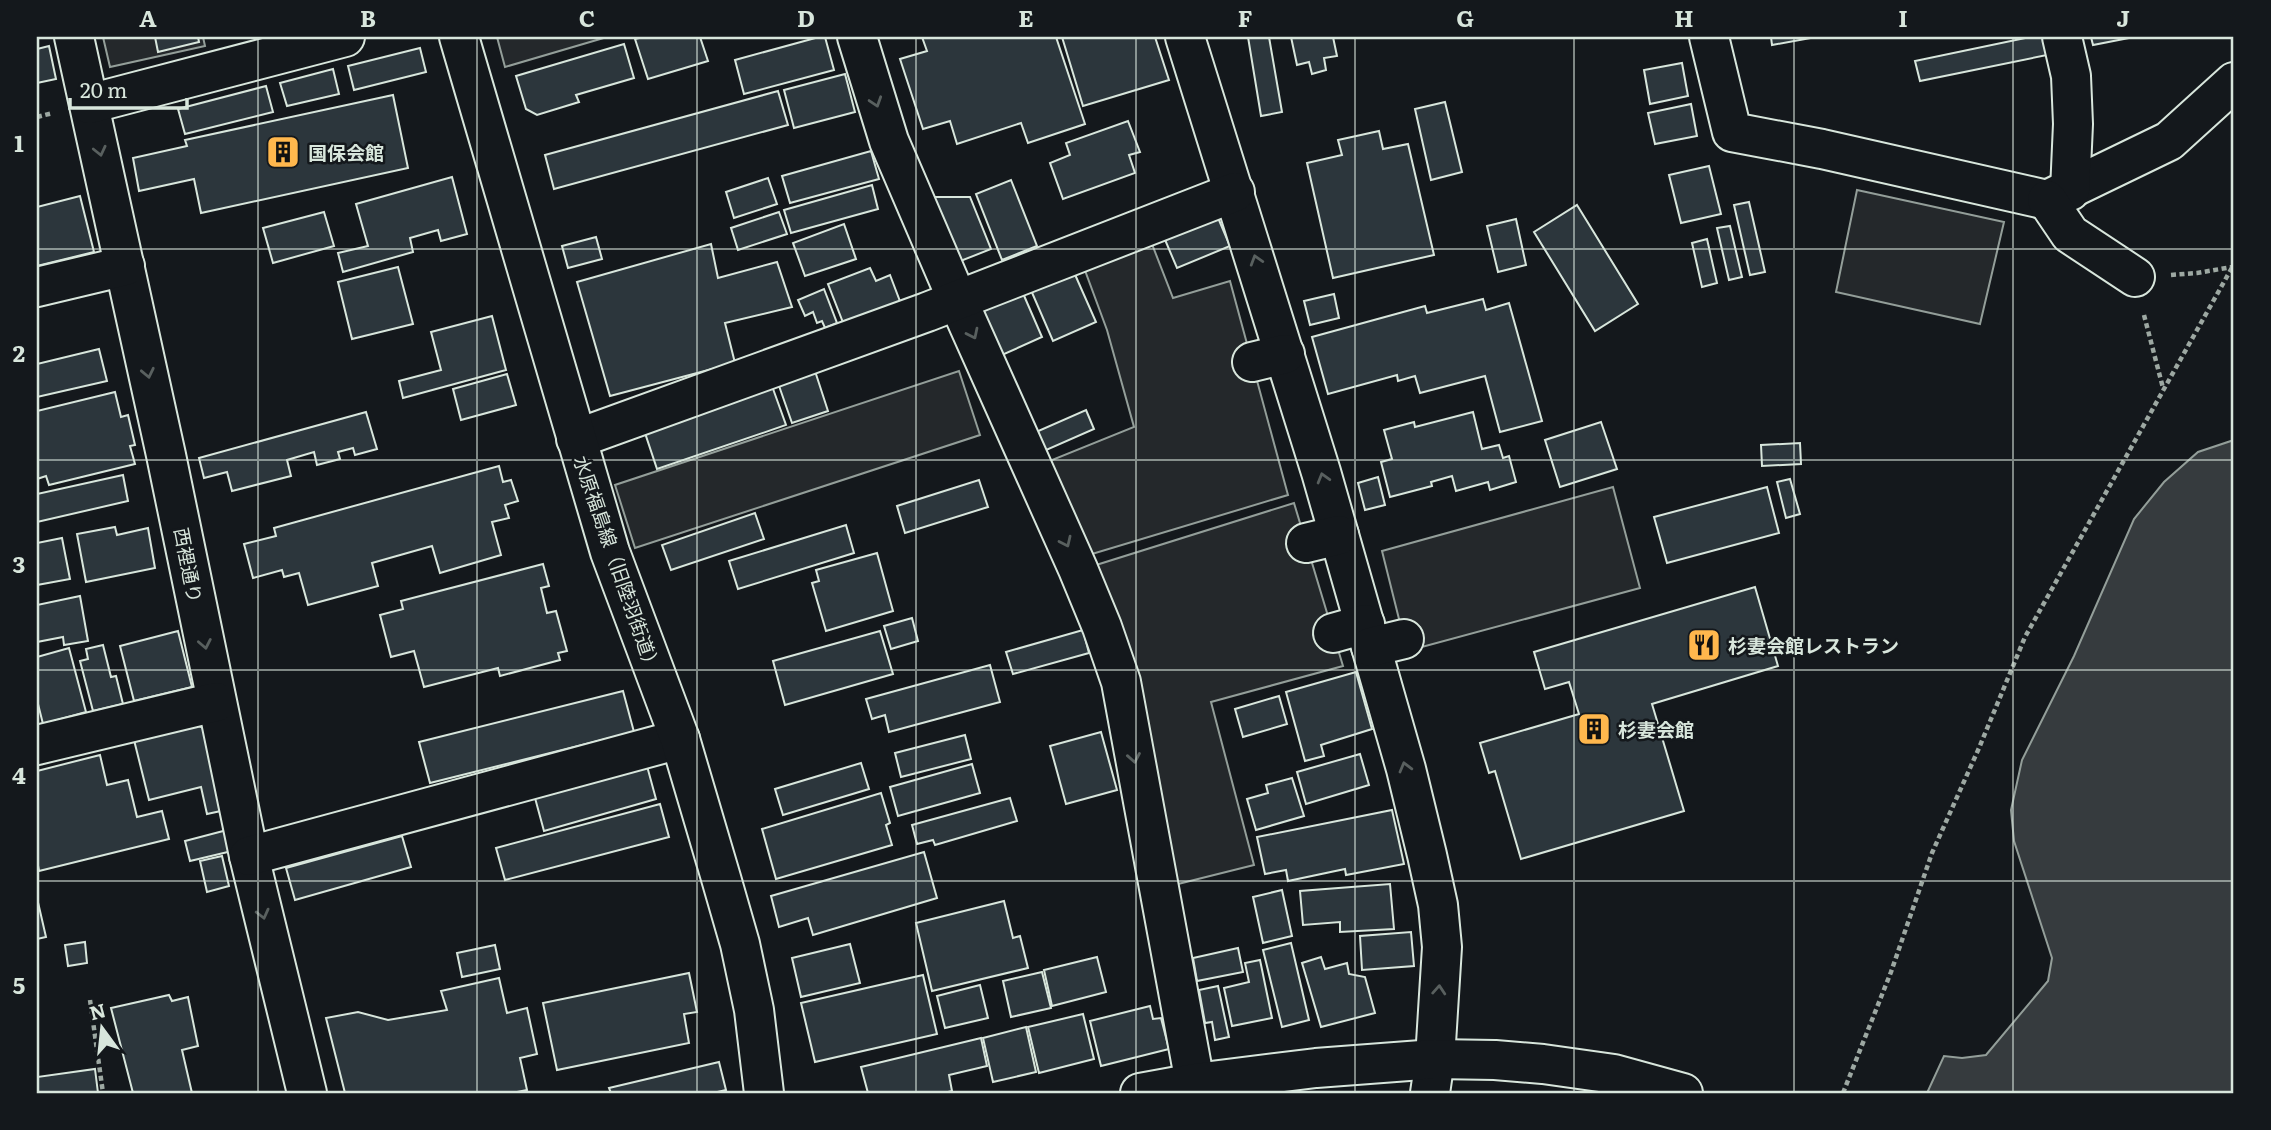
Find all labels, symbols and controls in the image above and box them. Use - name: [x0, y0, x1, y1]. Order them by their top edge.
- text: A: [139, 0, 157, 34]
- text: B: [360, 0, 376, 34]
- text: C: [579, 0, 595, 34]
- text: D: [797, 0, 815, 34]
- text: E: [1018, 0, 1034, 34]
- text: F: [1238, 0, 1253, 34]
- text: G: [1456, 0, 1474, 34]
- text: H: [1674, 0, 1694, 34]
- text: I: [1898, 0, 1908, 34]
- text: J: [2116, 0, 2130, 34]
- scale bar: [70, 66, 187, 110]
- text: 20 m: [80, 73, 127, 104]
- one-way arrow: [868, 96, 882, 108]
- text: 1: [14, 125, 24, 159]
- building icon: 国保会館: [264, 133, 302, 171]
- place label: 国保会館: [308, 138, 384, 166]
- one-way arrow: [91, 145, 106, 157]
- one-way arrow: [1250, 254, 1265, 266]
- one-way arrow: [965, 327, 979, 340]
- text: 2: [13, 335, 25, 369]
- one-way arrow: [140, 367, 155, 379]
- street label: 水原福島線（旧陸羽街道）: [568, 452, 668, 676]
- one-way arrow: [1316, 472, 1331, 484]
- street label: 西裡通り: [168, 525, 210, 605]
- one-way arrow: [1057, 535, 1071, 548]
- text: 3: [13, 546, 25, 580]
- restaurant icon: 杉妻会館レストラン: [1685, 626, 1723, 664]
- place label: 杉妻会館レストラン: [1728, 631, 1899, 659]
- one-way arrow: [196, 638, 211, 650]
- building icon: 杉妻会館: [1575, 710, 1613, 748]
- place label: 杉妻会館: [1618, 715, 1694, 743]
- one-way arrow: [1126, 752, 1141, 764]
- text: 4: [12, 757, 26, 791]
- one-way arrow: [1399, 761, 1413, 773]
- one-way arrow: [255, 908, 269, 920]
- text: 5: [13, 967, 25, 1001]
- one-way arrow: [1431, 985, 1446, 996]
- north arrow: [66, 993, 136, 1064]
- text: N: [86, 995, 109, 1026]

